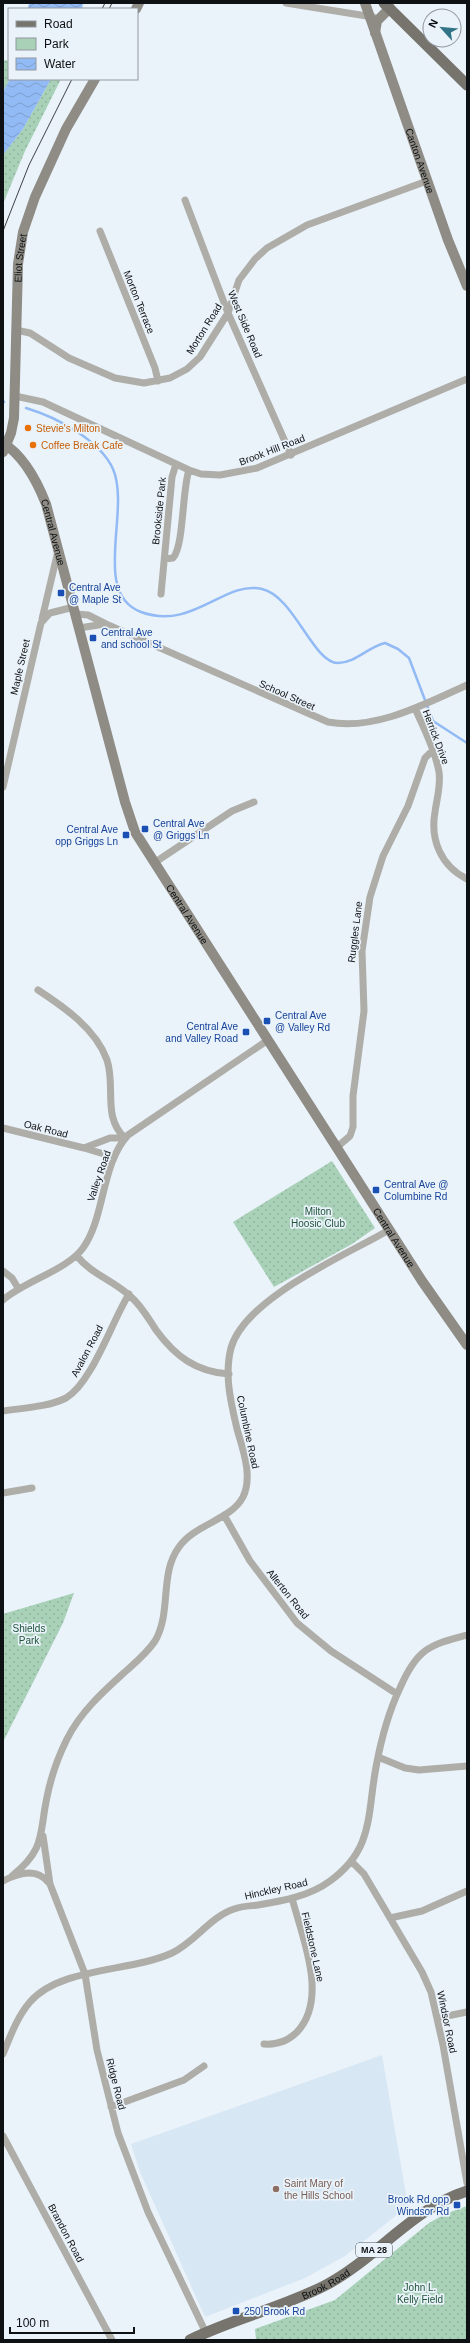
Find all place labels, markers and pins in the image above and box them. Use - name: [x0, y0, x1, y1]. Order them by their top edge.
- marker: Stevie's Milton: [23, 423, 33, 433]
- place label: Stevie's Milton: [36, 423, 100, 434]
- marker: Coffee Break Cafe: [28, 440, 38, 450]
- place label: Coffee Break Cafe: [41, 440, 124, 451]
- place label: Central Ave @ Maple St: [69, 582, 122, 605]
- marker: Central Ave @ Maple St: [56, 588, 66, 598]
- place label: Central Ave and school St: [101, 627, 162, 650]
- marker: Central Ave and school St: [88, 633, 98, 643]
- place label: Central Ave @ Griggs Ln: [153, 818, 209, 841]
- place label: Central Ave opp Griggs Ln: [55, 824, 118, 847]
- marker: Central Ave @ Griggs Ln: [140, 824, 150, 834]
- marker: Central Ave opp Griggs Ln: [121, 830, 131, 840]
- place label: Central Ave @ Valley Rd: [275, 1010, 330, 1033]
- marker: Central Ave @ Valley Rd: [262, 1016, 272, 1026]
- place label: Central Ave and Valley Road: [165, 1021, 238, 1044]
- marker: Central Ave and Valley Road: [241, 1027, 251, 1037]
- place label: Central Ave @ Columbine Rd: [384, 1179, 448, 1202]
- marker: Central Ave @ Columbine Rd: [371, 1185, 381, 1195]
- place label: Saint Mary of the Hills School: [284, 2178, 353, 2201]
- marker: Saint Mary of the Hills School: [271, 2184, 281, 2194]
- place label: Brook Rd opp Windsor Rd: [388, 2194, 449, 2217]
- marker: Brook Rd opp Windsor Rd: [452, 2200, 462, 2210]
- marker: 250 Brook Rd: [231, 2306, 241, 2316]
- place label: 250 Brook Rd: [244, 2306, 305, 2317]

